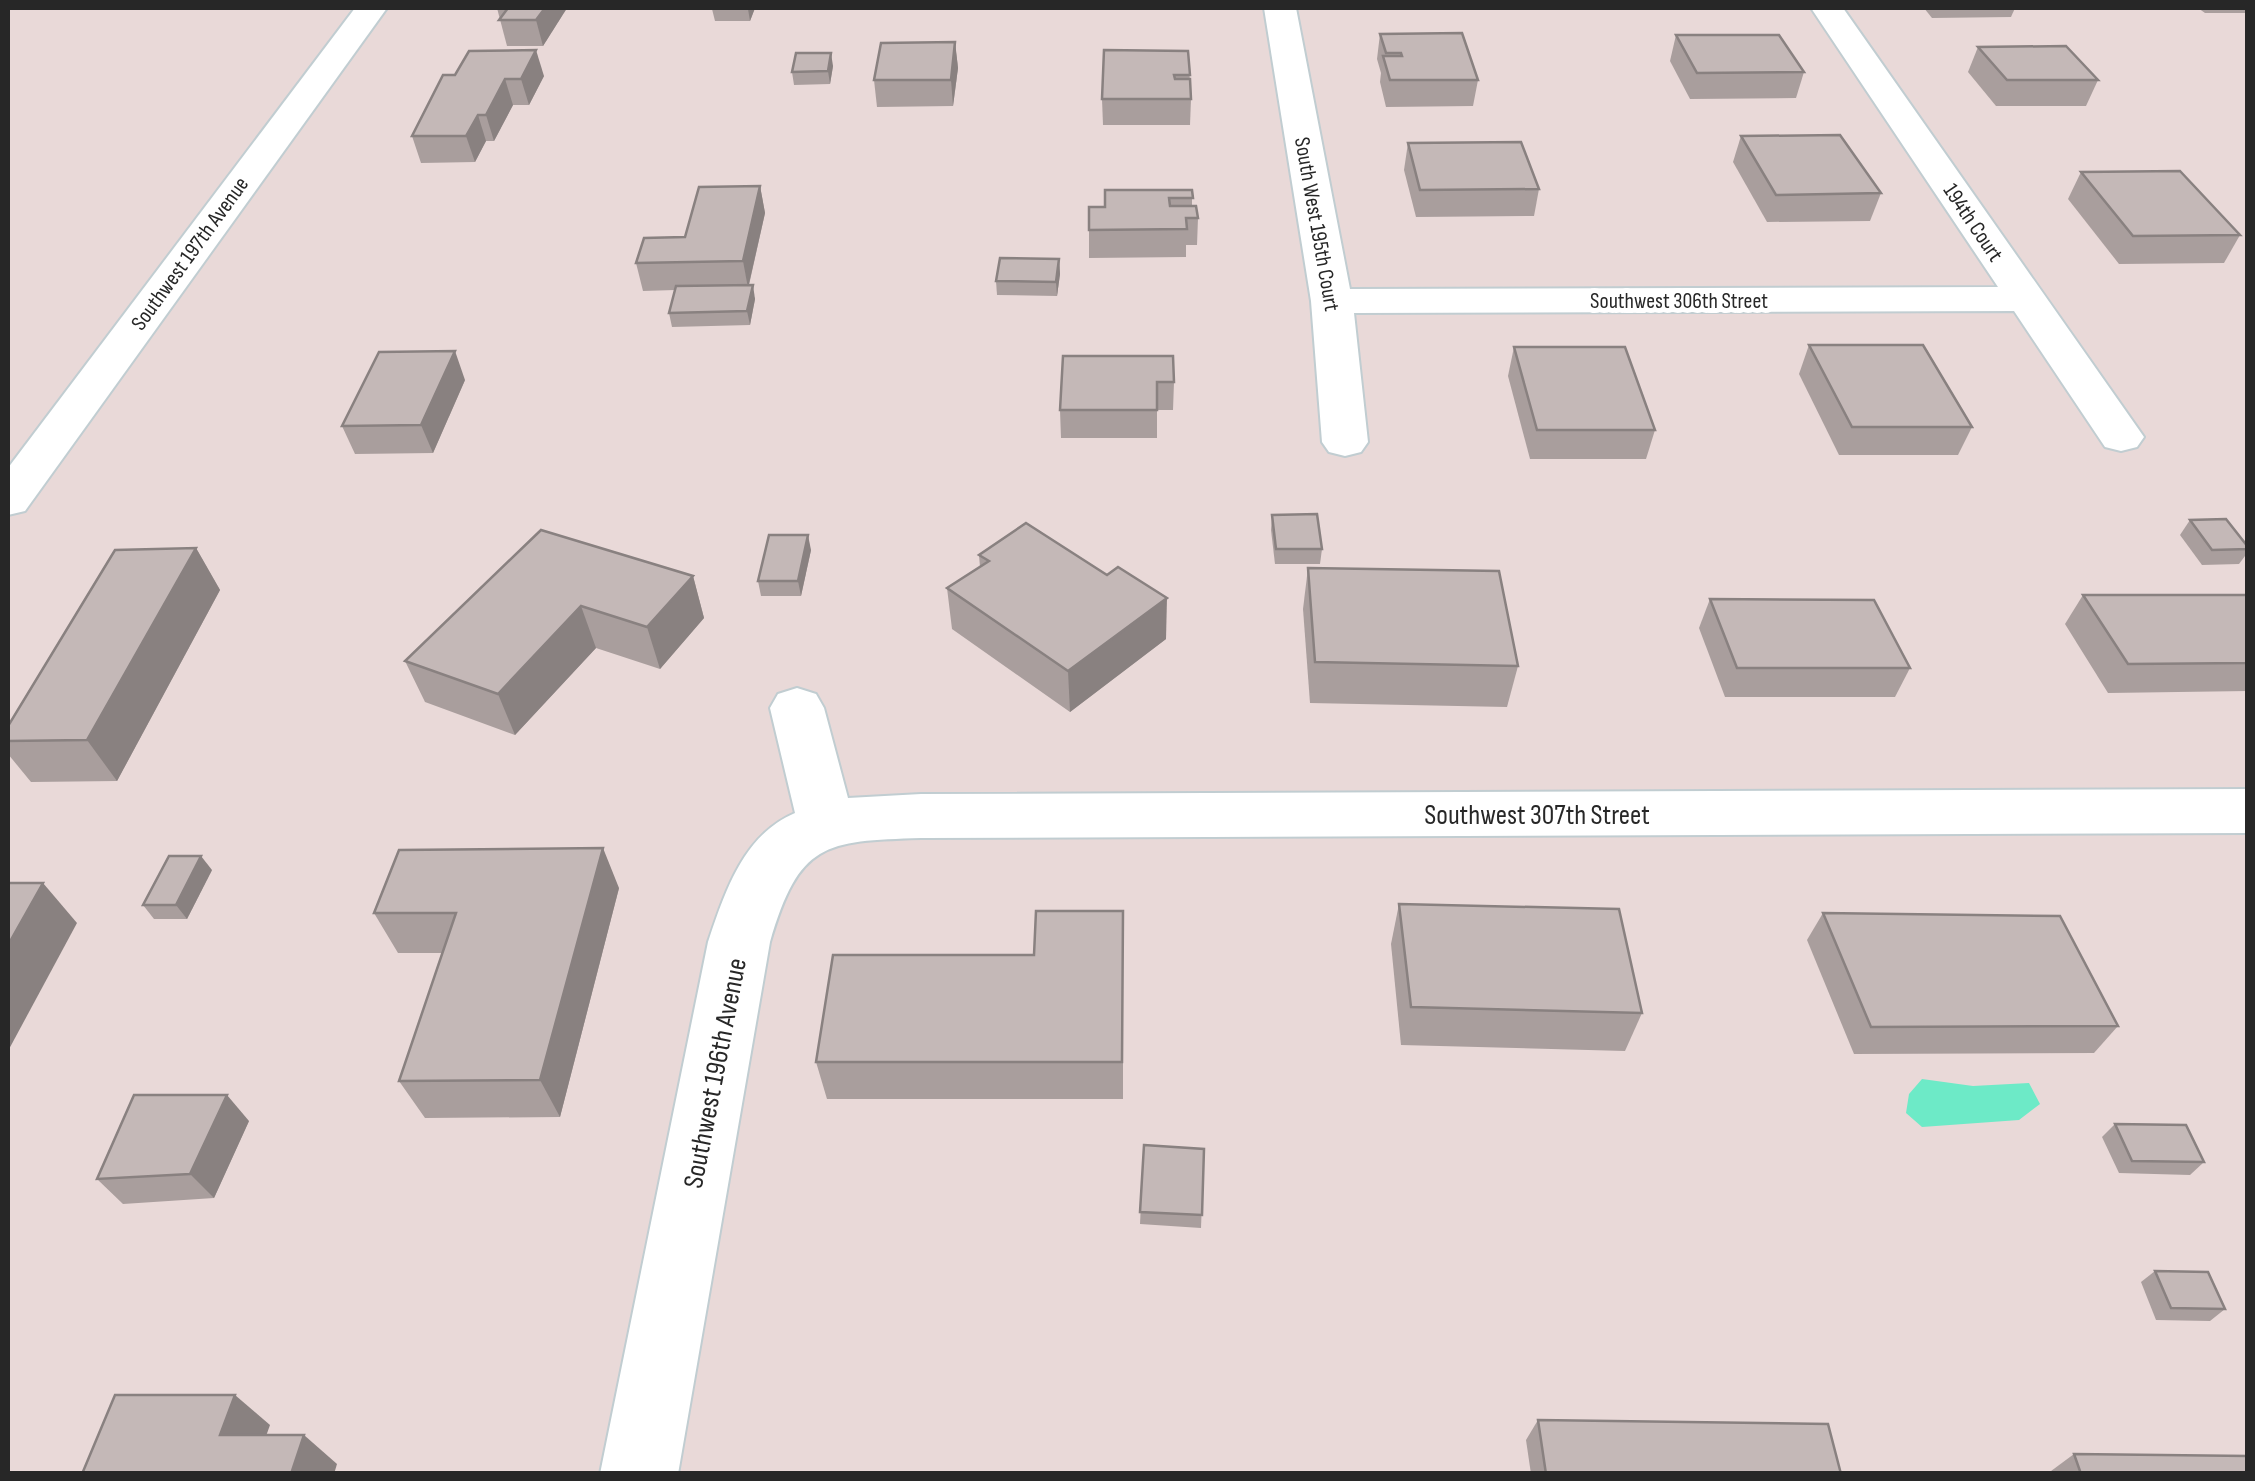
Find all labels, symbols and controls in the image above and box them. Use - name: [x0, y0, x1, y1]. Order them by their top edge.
- street label: South West 195th Court: [1288, 135, 1345, 314]
- street label: Southwest 197th Avenue: [126, 172, 255, 336]
- street label: 194th Court: [1937, 179, 2009, 267]
- street label: Southwest 306th Street: [1590, 288, 1768, 315]
- street label: Southwest 307th Street: [1424, 799, 1650, 832]
- street label: Southwest 196th Avenue: [677, 955, 754, 1191]

